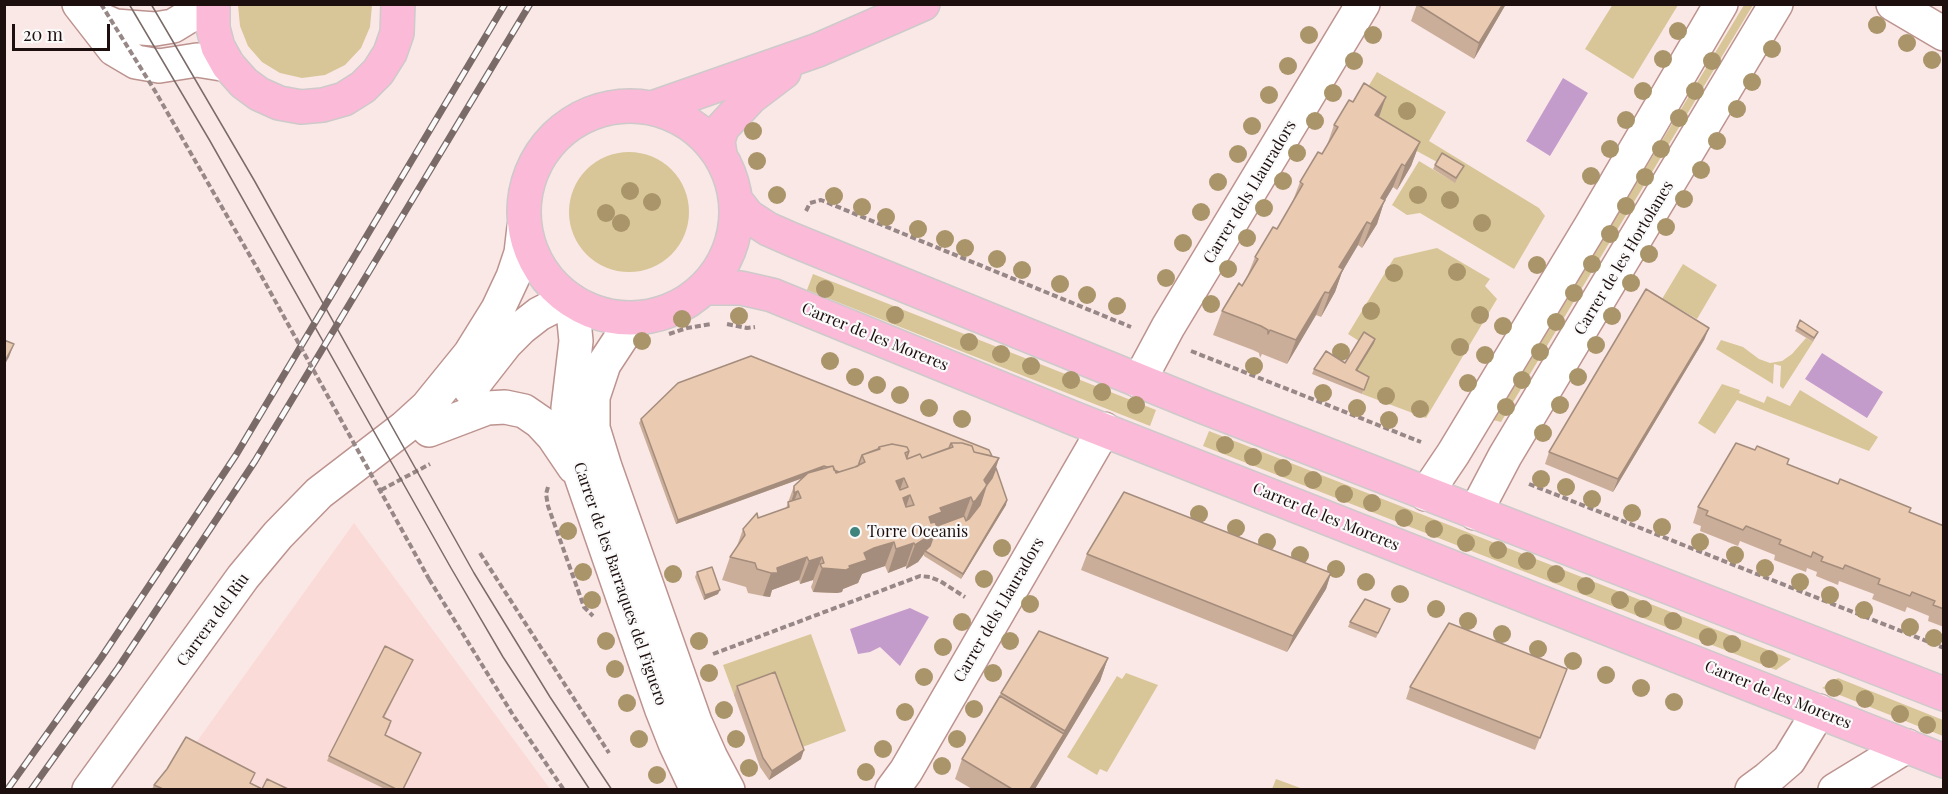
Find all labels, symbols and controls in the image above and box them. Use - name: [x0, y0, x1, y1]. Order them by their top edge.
- scale bar: [15, 12, 112, 50]
- text: 20 m: [23, 22, 63, 46]
- street label: Carrer dels Llauradors: [1200, 117, 1300, 267]
- street label: Carrer de les Hortolanes: [1570, 177, 1678, 339]
- street label: Carrer de les Moreres: [799, 299, 951, 375]
- street label: Carrer de les Barraques del Figuero: [569, 460, 671, 708]
- street label: Carrer de les Moreres: [1250, 479, 1402, 555]
- place label: Torre Oceanis: [867, 522, 968, 542]
- marker: Torre Oceanis: [848, 525, 862, 539]
- street label: Carrer dels Llauradors: [950, 534, 1048, 686]
- street label: Carrera del Riu: [173, 570, 253, 670]
- street label: Carrer de les Moreres: [1702, 657, 1854, 733]

